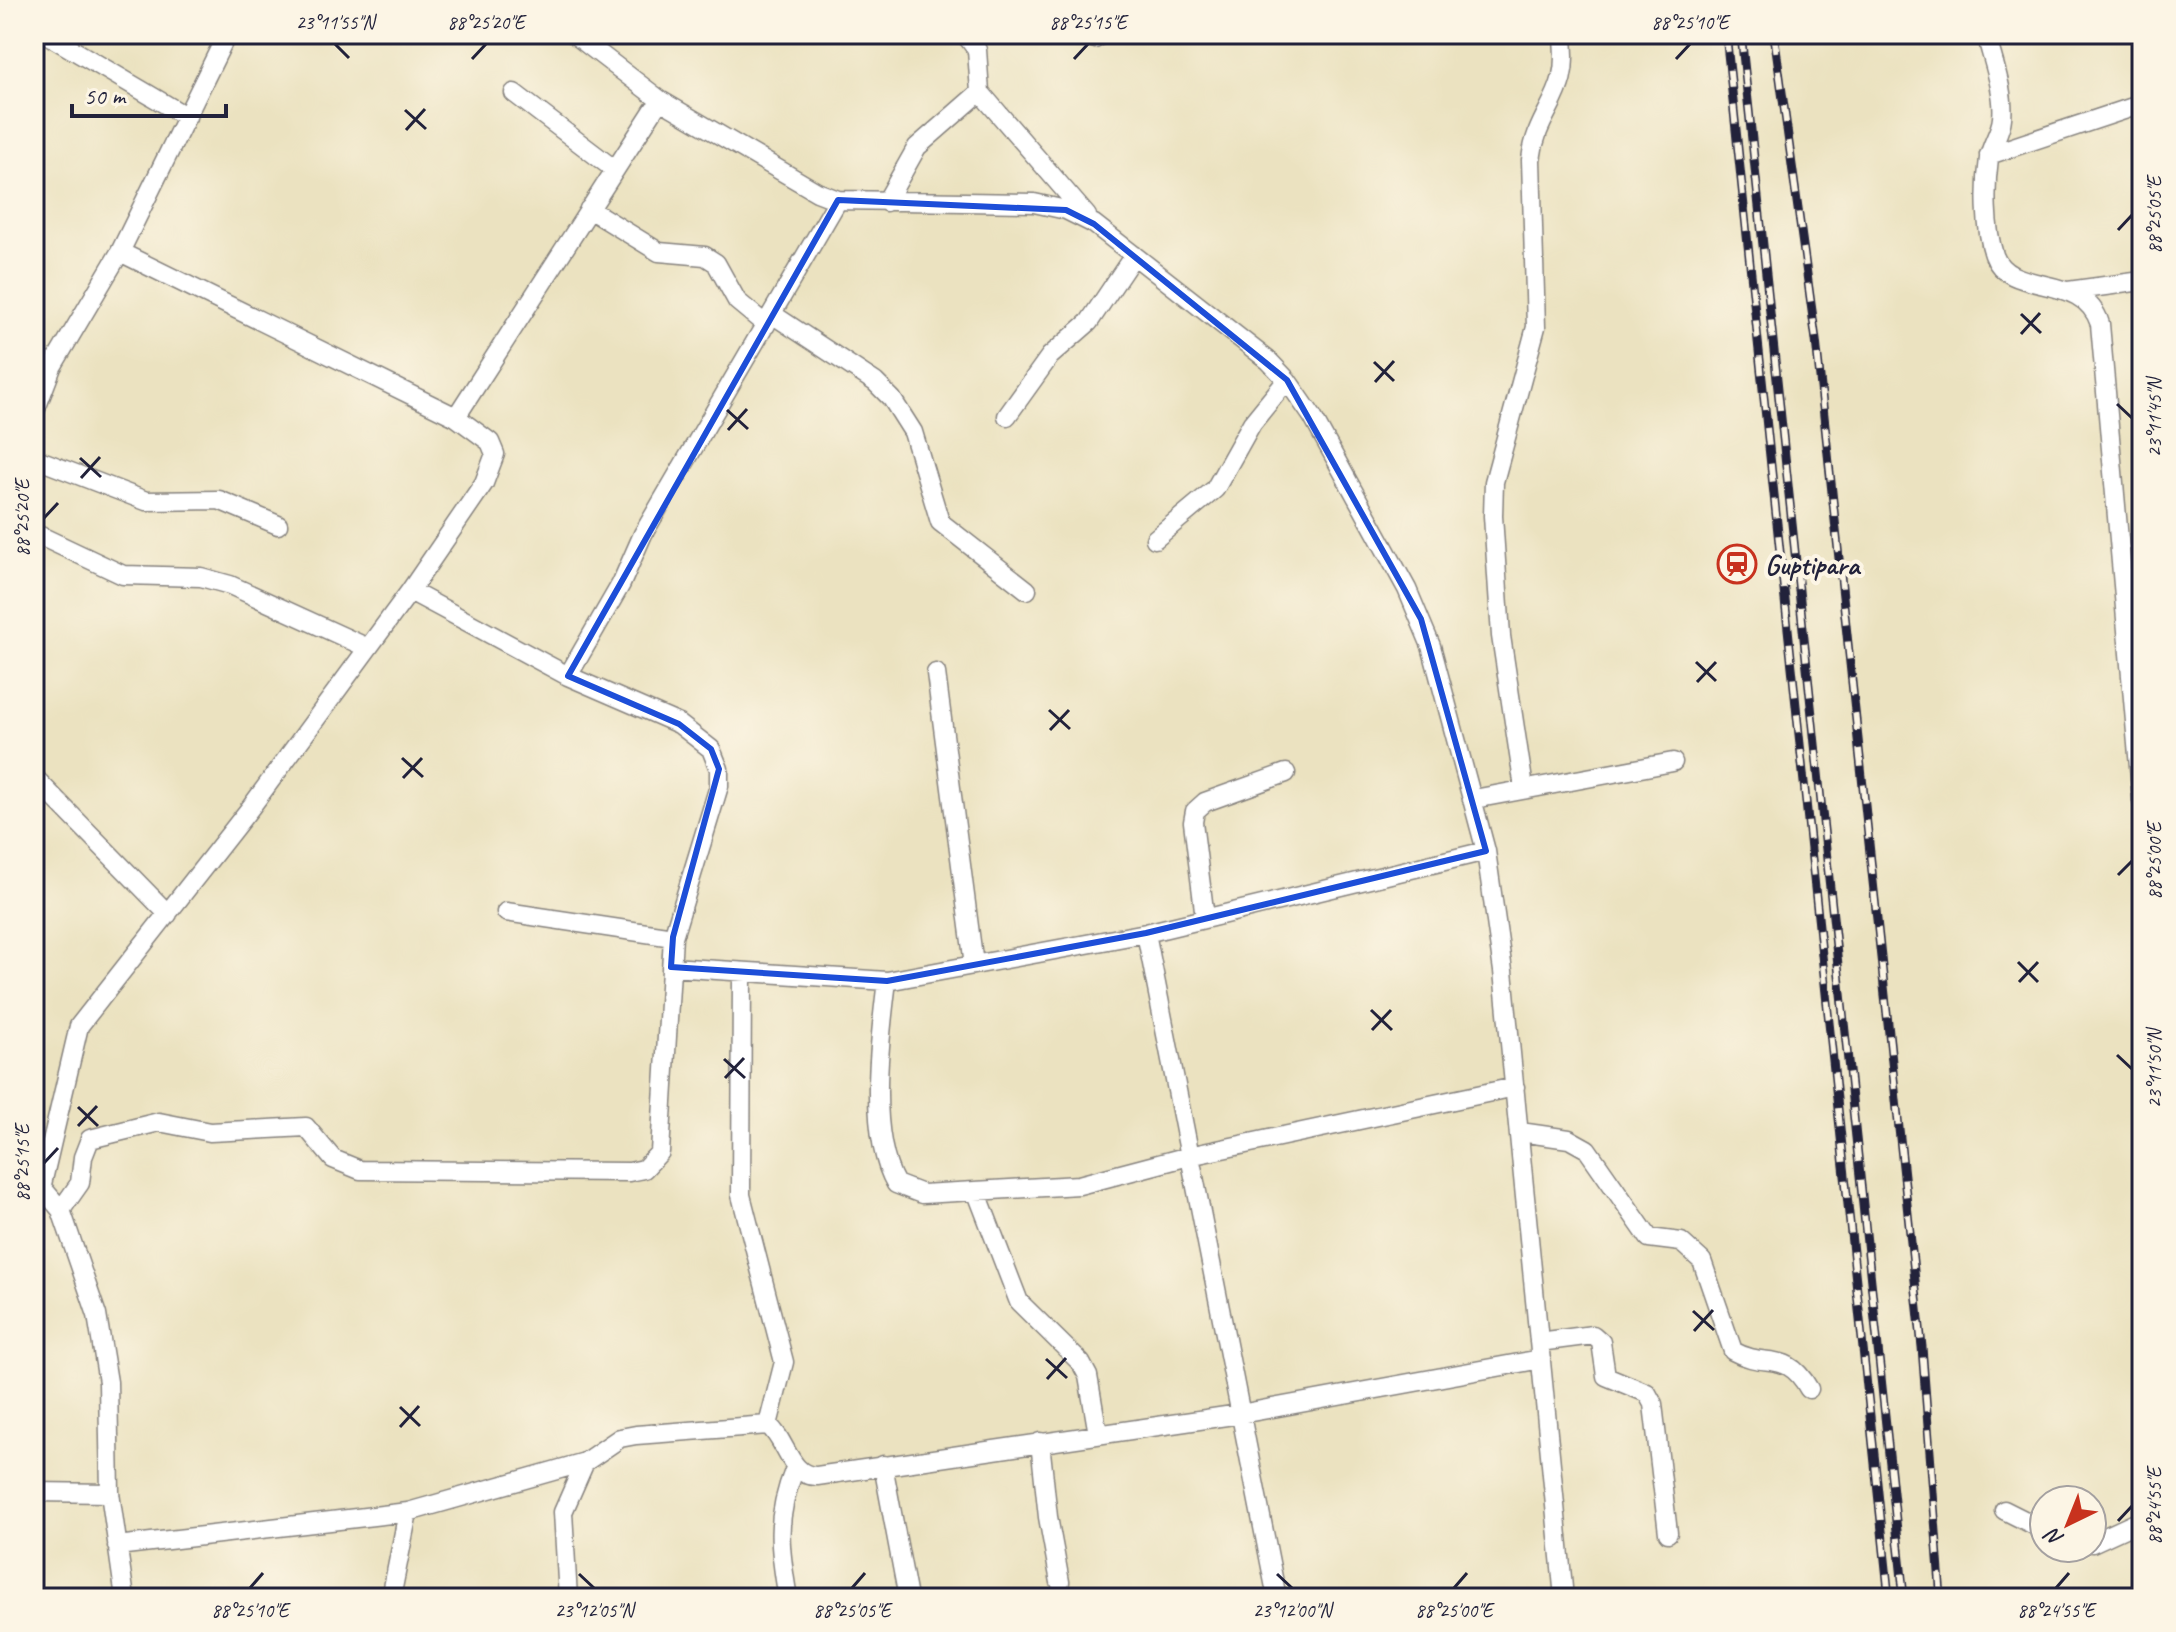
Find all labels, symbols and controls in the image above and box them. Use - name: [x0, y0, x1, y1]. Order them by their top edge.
- text: 23°11'55"N: [296, 10, 377, 35]
- text: 88°25'20"E: [447, 10, 527, 35]
- text: 88°25'15"E: [1049, 10, 1129, 35]
- text: 88°25'10"E: [1651, 10, 1731, 35]
- scale bar: [72, 68, 226, 118]
- text: 50 m: [84, 81, 127, 111]
- text: 88°25'05"E: [2142, 174, 2167, 254]
- text: 23°11'45"N: [2142, 376, 2167, 457]
- text: 88°25'20"E: [10, 477, 35, 557]
- station icon: Guptipara: [1716, 543, 1758, 585]
- place label: Guptipara: [1765, 547, 1862, 582]
- text: 88°25'00"E: [2142, 820, 2167, 900]
- text: 23°11'50"N: [2142, 1027, 2167, 1108]
- text: 88°25'15"E: [10, 1122, 35, 1202]
- text: 88°24'55"E: [2142, 1465, 2167, 1545]
- north arrow: [2028, 1484, 2108, 1564]
- text: N: [2038, 1521, 2070, 1553]
- text: 88°25'10"E: [211, 1598, 291, 1623]
- text: 23°12'05"N: [555, 1598, 636, 1623]
- text: 88°25'05"E: [813, 1598, 893, 1623]
- text: 23°12'00"N: [1253, 1598, 1334, 1623]
- text: 88°25'00"E: [1415, 1598, 1495, 1623]
- text: 88°24'55"E: [2017, 1598, 2097, 1623]

